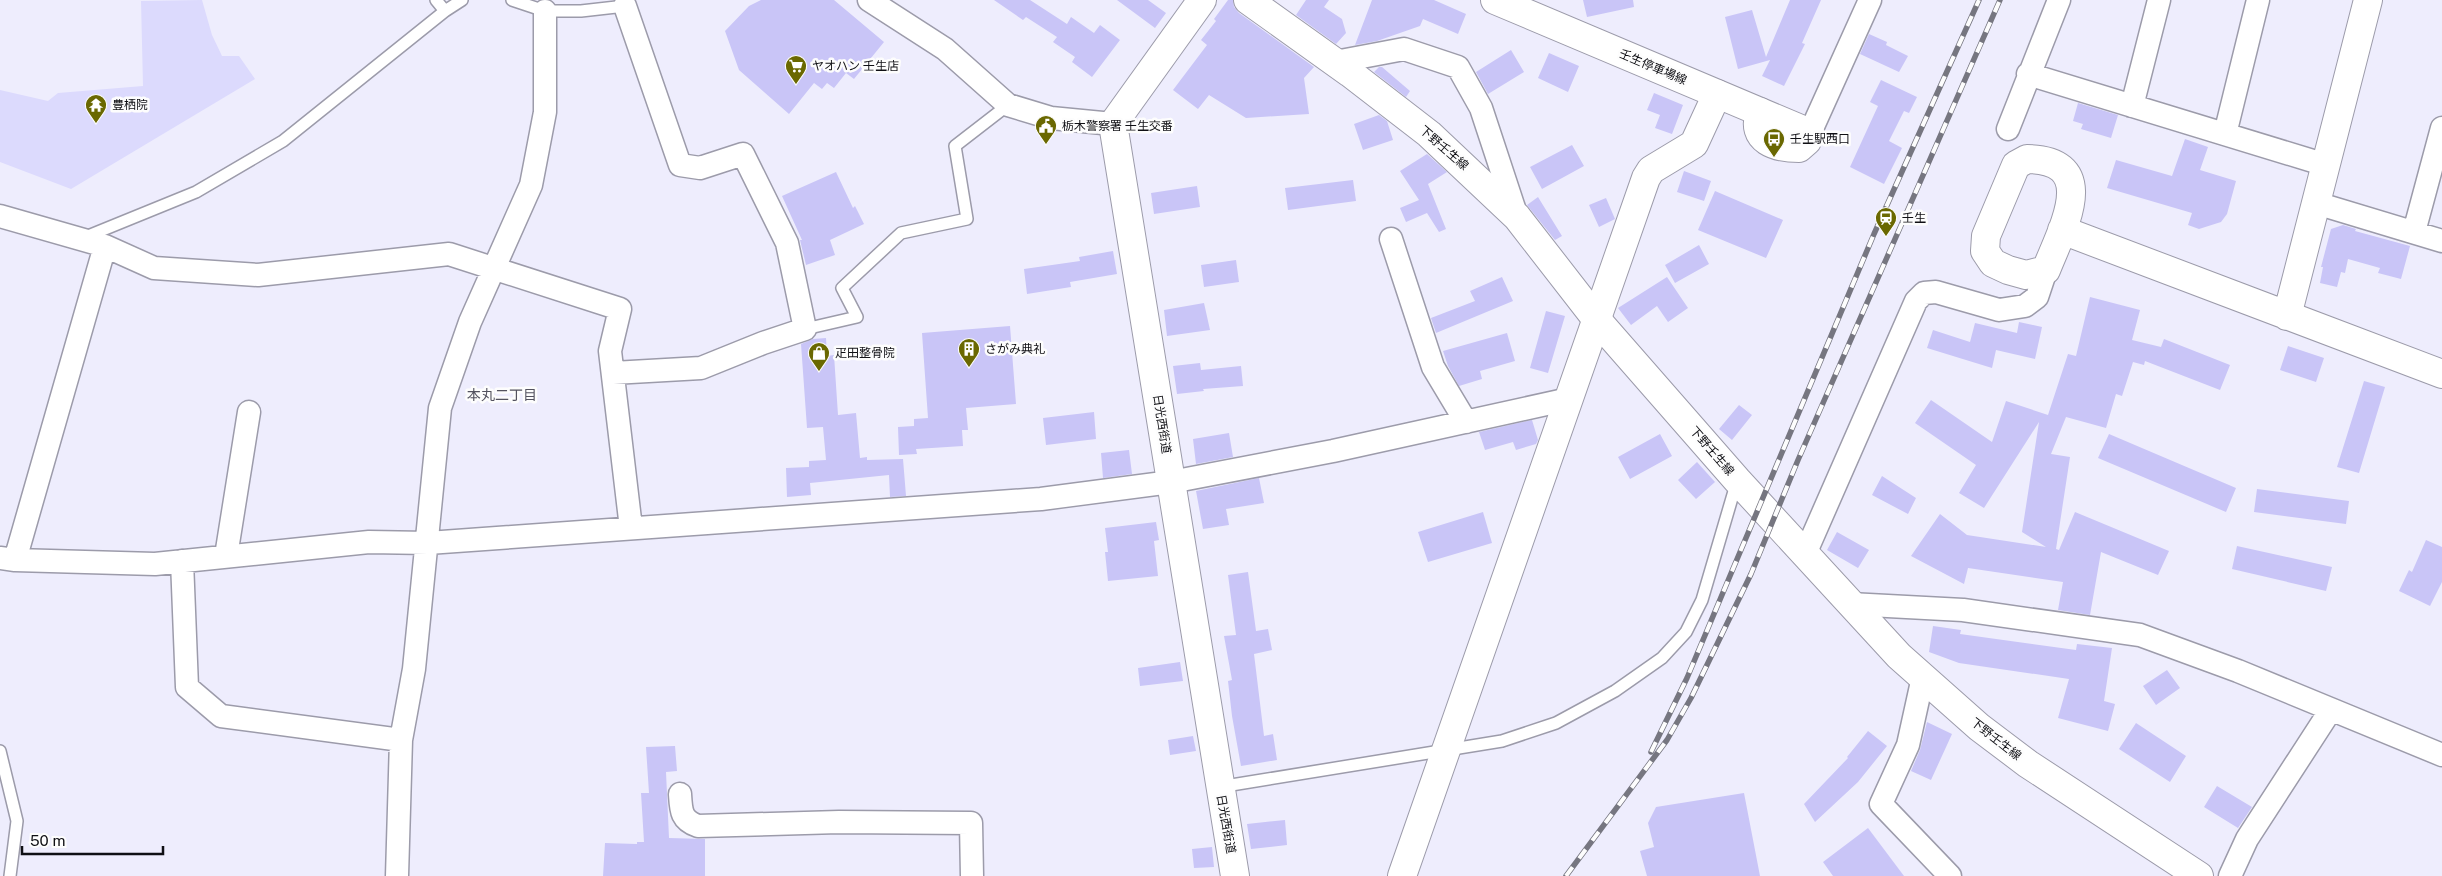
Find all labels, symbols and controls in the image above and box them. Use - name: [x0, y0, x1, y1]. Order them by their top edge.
- street label: 壬生停車場線: [1617, 46, 1689, 88]
- supermarket icon: ヤオハン 壬生店: [784, 54, 808, 85]
- place label: ヤオハン 壬生店: [812, 59, 899, 73]
- temple icon: 豊栖院: [84, 93, 108, 124]
- place label: 豊栖院: [112, 98, 148, 112]
- public building icon: 栃木警察署 壬生交番: [1034, 114, 1058, 145]
- place label: 栃木警察署 壬生交番: [1062, 119, 1173, 133]
- street label: 下野壬生線: [1417, 123, 1471, 173]
- bus stop icon: 壬生駅西口: [1762, 127, 1786, 158]
- place label: 壬生駅西口: [1790, 132, 1850, 146]
- station icon: 壬生: [1874, 206, 1898, 237]
- place label: 壬生: [1902, 211, 1926, 225]
- building icon: さがみ典礼: [957, 337, 981, 368]
- shop icon: 疋田整骨院: [807, 341, 831, 372]
- place label: さがみ典礼: [985, 342, 1045, 356]
- place label: 疋田整骨院: [835, 346, 895, 360]
- district label: 本丸二丁目: [467, 387, 537, 403]
- street label: 日光西街道: [1150, 393, 1174, 455]
- street label: 下野壬生線: [1687, 424, 1737, 478]
- street label: 下野壬生線: [1968, 715, 2024, 763]
- street label: 日光西街道: [1214, 793, 1238, 855]
- scale bar: [22, 824, 164, 856]
- text: 50 m: [30, 832, 65, 849]

